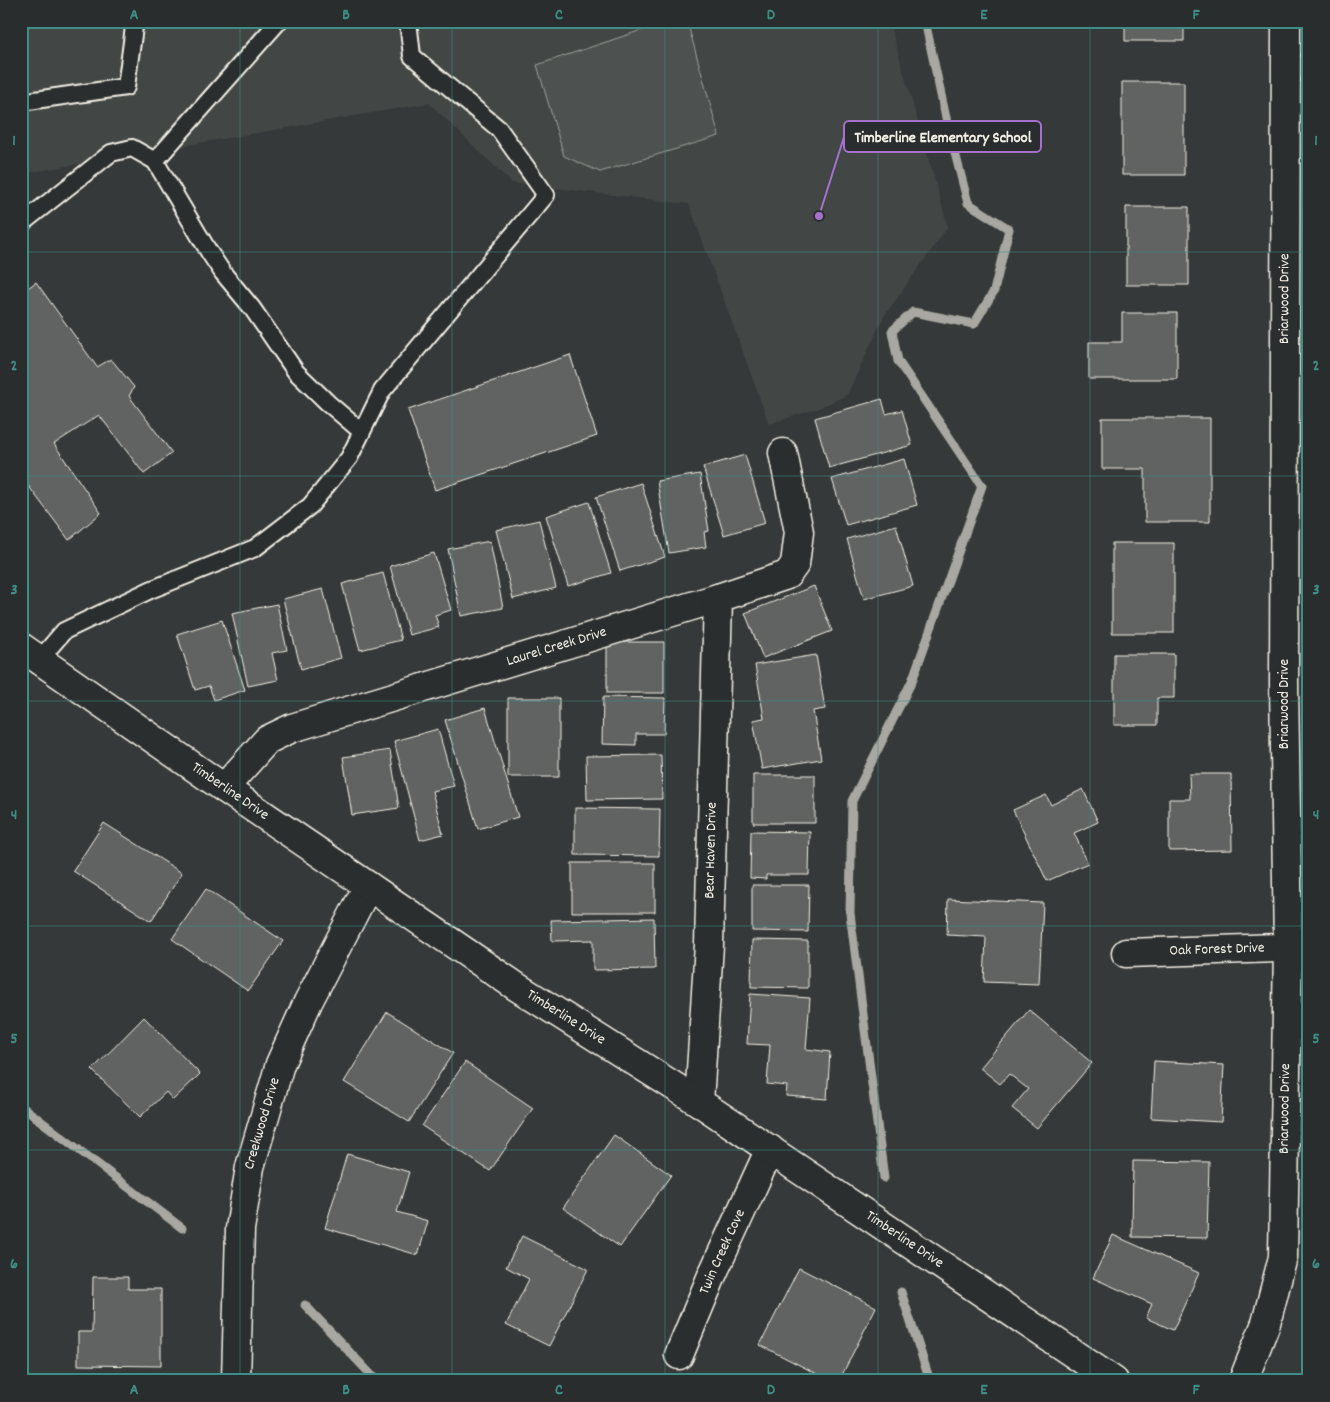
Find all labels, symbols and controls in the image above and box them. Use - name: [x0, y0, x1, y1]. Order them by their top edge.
- text: A: [130, 4, 139, 27]
- text: B: [342, 4, 350, 27]
- text: C: [555, 4, 563, 27]
- text: D: [767, 4, 776, 27]
- text: E: [980, 4, 988, 27]
- text: F: [1192, 4, 1200, 27]
- callout: Timberline Elementary School: [844, 121, 1041, 152]
- text: Timberline Elementary School: [855, 127, 1032, 150]
- text: 1: [12, 130, 16, 153]
- text: 1: [1314, 130, 1318, 153]
- street label: Briarwood Drive: [1274, 253, 1296, 344]
- text: 2: [11, 355, 18, 378]
- text: 2: [1313, 355, 1320, 378]
- text: 3: [10, 579, 18, 602]
- text: 3: [1312, 579, 1320, 602]
- street label: Laurel Creek Drive: [504, 621, 610, 673]
- street label: Briarwood Drive: [1274, 658, 1296, 749]
- street label: Timberline Drive: [186, 757, 273, 826]
- street label: Bear Haven Drive: [699, 801, 724, 899]
- text: 4: [11, 804, 17, 827]
- text: 4: [1313, 804, 1319, 827]
- street label: Oak Forest Drive: [1169, 937, 1265, 963]
- street label: Timberline Drive: [522, 984, 610, 1051]
- text: 5: [10, 1028, 18, 1051]
- text: 5: [1312, 1028, 1320, 1051]
- street label: Briarwood Drive: [1274, 1063, 1297, 1154]
- street label: Creekwood Drive: [239, 1075, 287, 1172]
- street label: Twin Creek Cove: [694, 1205, 752, 1298]
- street label: Timberline Drive: [861, 1206, 948, 1274]
- text: 6: [10, 1253, 18, 1276]
- text: 6: [1312, 1253, 1320, 1276]
- text: A: [130, 1379, 139, 1402]
- text: B: [342, 1379, 350, 1402]
- text: C: [555, 1379, 563, 1402]
- text: D: [767, 1379, 776, 1402]
- text: E: [980, 1379, 988, 1402]
- text: F: [1192, 1379, 1200, 1402]

